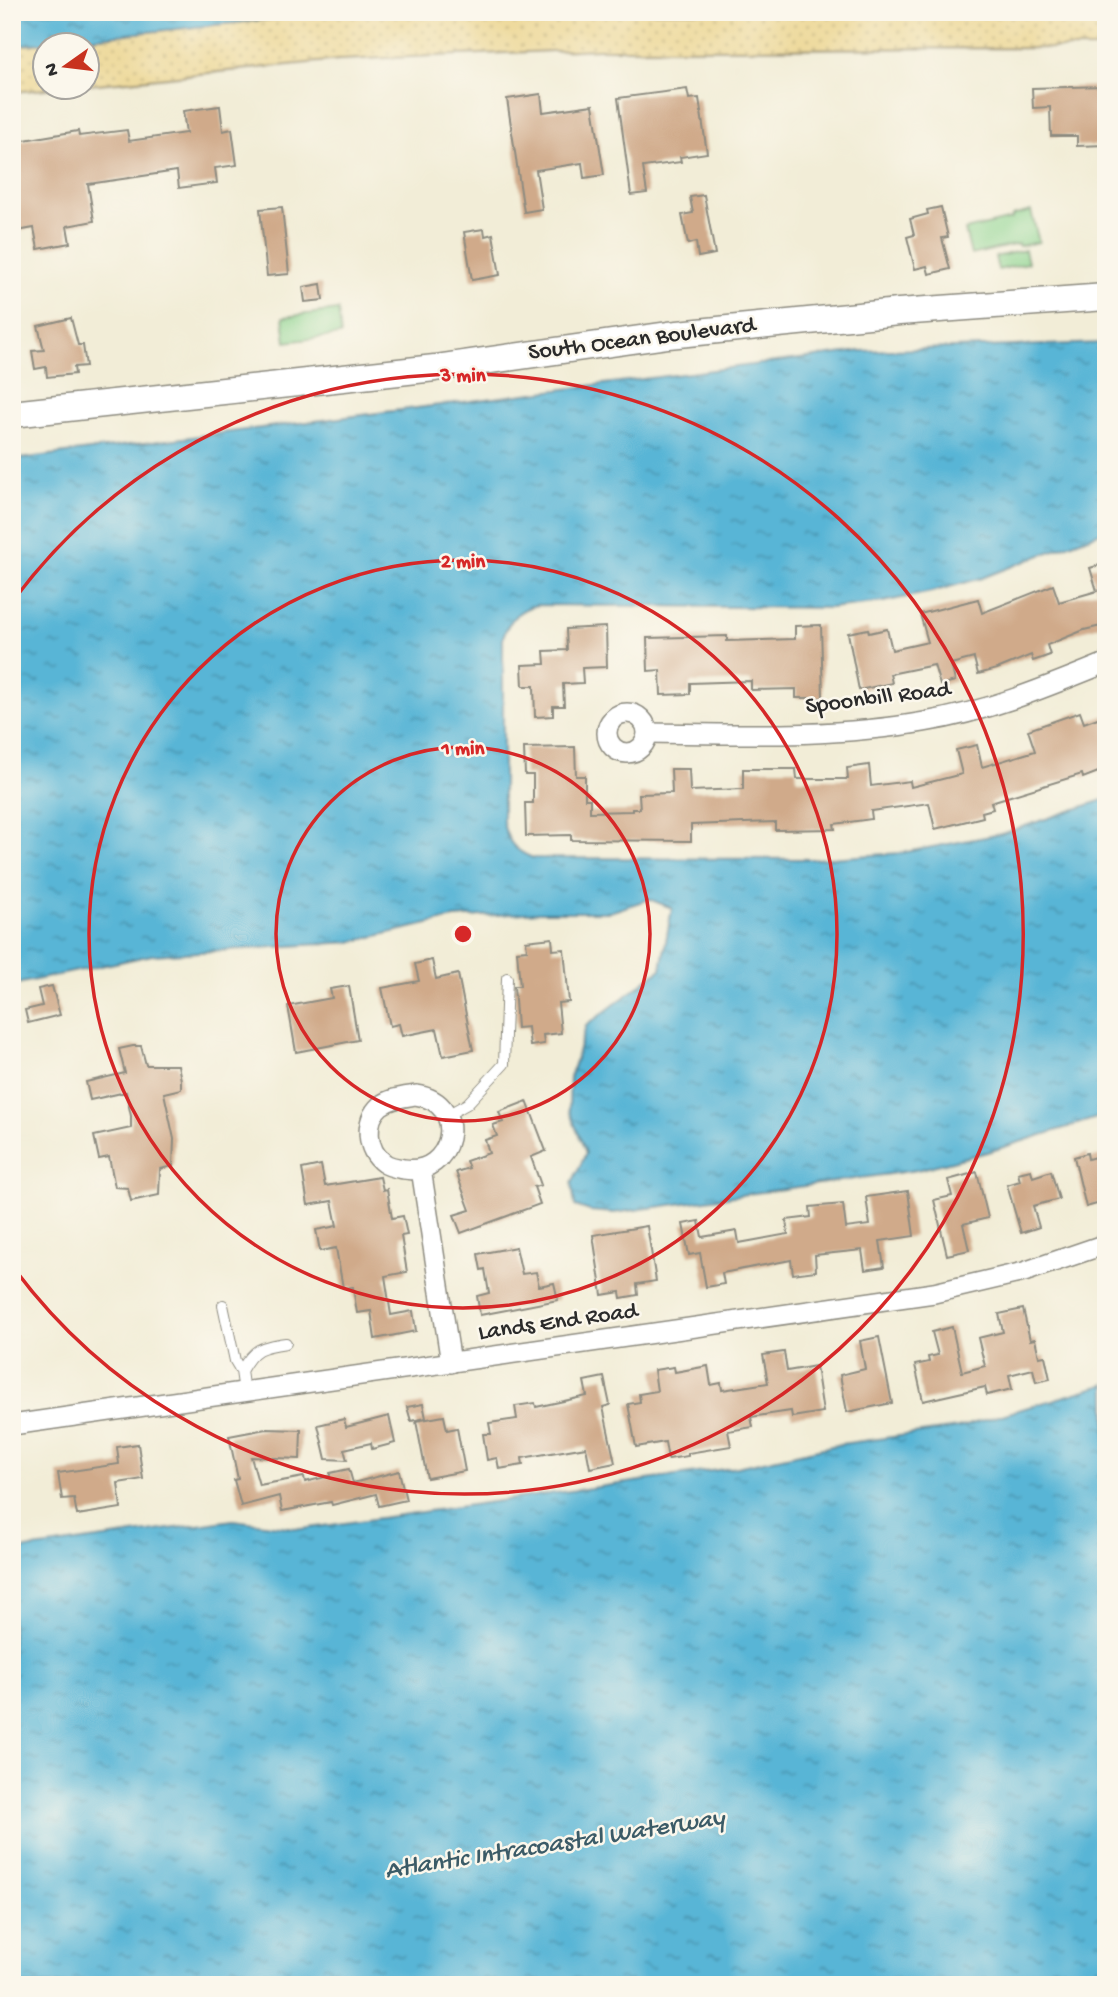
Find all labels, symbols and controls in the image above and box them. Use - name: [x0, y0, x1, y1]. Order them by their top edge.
- north arrow: [32, 32, 102, 102]
- text: N: [40, 60, 66, 78]
- street label: South Ocean Boulevard: [527, 311, 759, 368]
- text: 3 min: [439, 365, 487, 390]
- text: 2 min: [441, 551, 486, 576]
- street label: Spoonbill Road: [804, 675, 954, 722]
- text: 1 min: [441, 738, 485, 763]
- centre of rings: [451, 922, 475, 946]
- street label: Lands End Road: [476, 1297, 641, 1349]
- water label: Atlantic Intracoastal Waterway: [383, 1804, 729, 1888]

